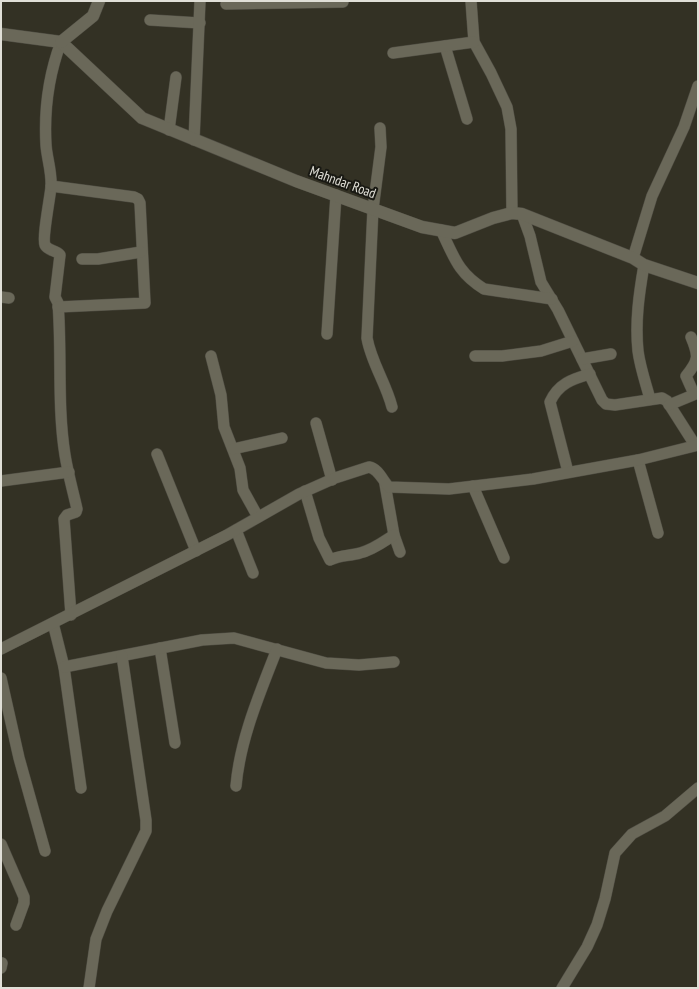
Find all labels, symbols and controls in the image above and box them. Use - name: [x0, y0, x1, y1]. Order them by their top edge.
- street label: Mahndar Road: [307, 162, 379, 202]

